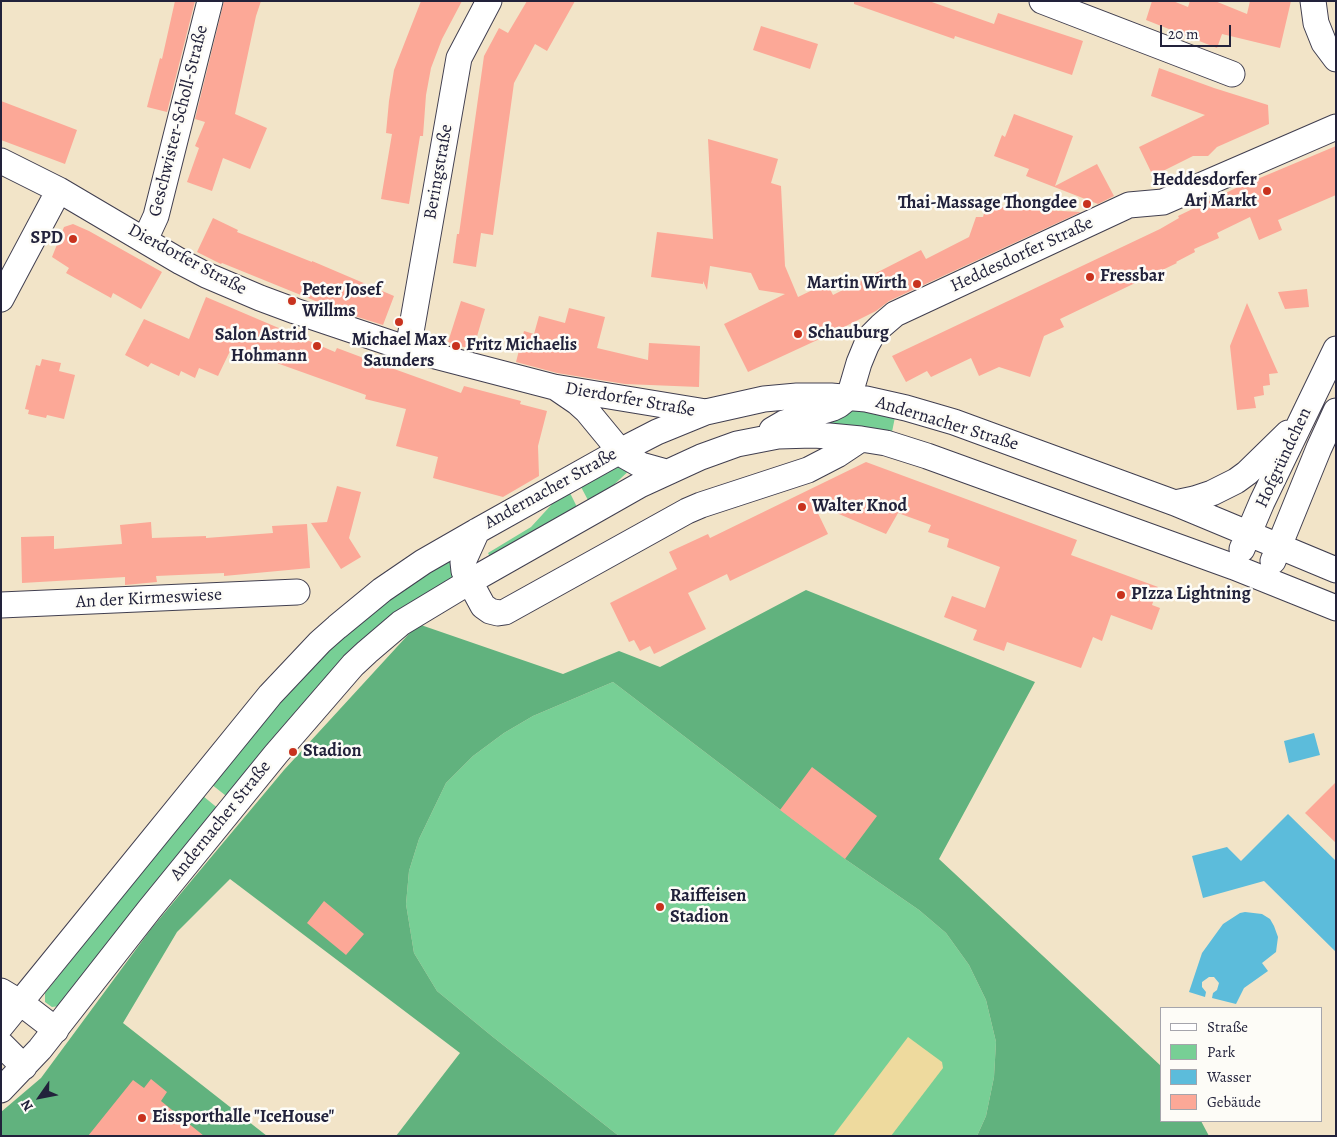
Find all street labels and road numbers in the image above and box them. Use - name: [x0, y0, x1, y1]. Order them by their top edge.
- street label: Geschwister-Scholl-Straße: [145, 23, 213, 219]
- street label: Beringstraße: [420, 123, 458, 221]
- street label: Heddesdorfer Straße: [947, 212, 1097, 298]
- street label: Dierdorfer Straße: [124, 220, 250, 300]
- street label: Dierdorfer Straße: [563, 378, 697, 422]
- street label: Andernacher Straße: [873, 392, 1021, 456]
- street label: Hofgründchen: [1251, 404, 1317, 512]
- street label: Andernacher Straße: [481, 444, 621, 534]
- street label: An der Kirmeswiese: [75, 584, 223, 614]
- street label: Andernacher Straße: [166, 757, 276, 885]

